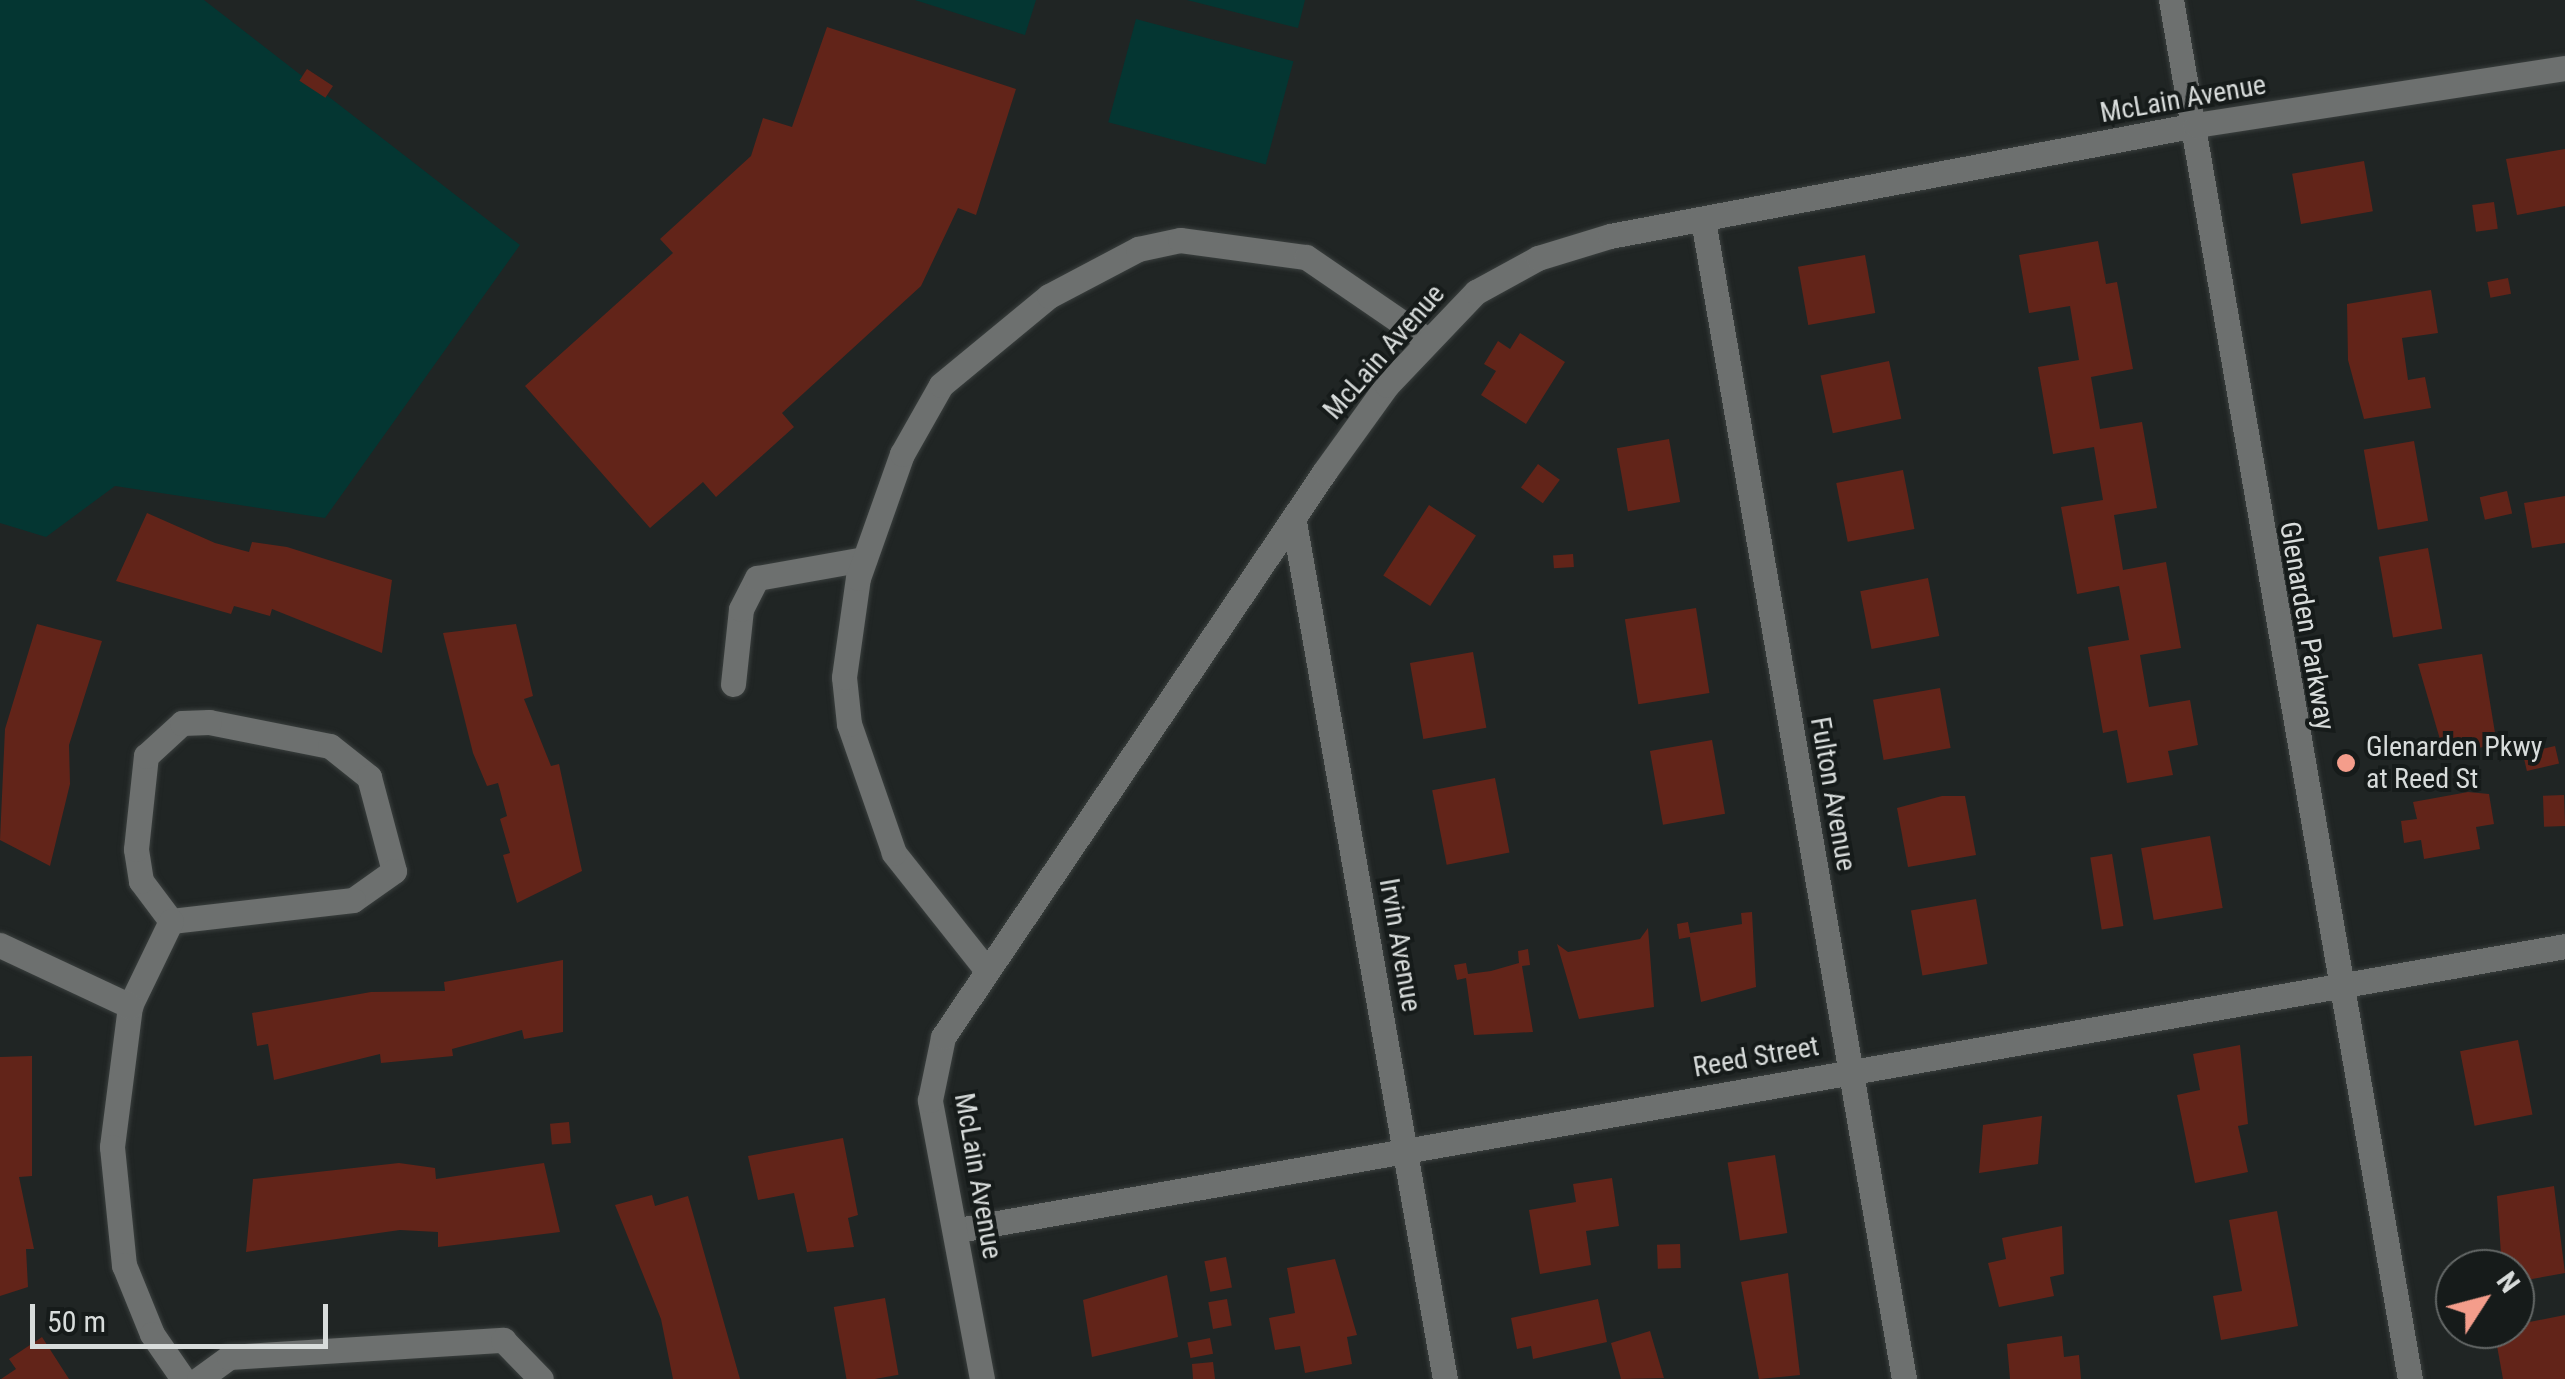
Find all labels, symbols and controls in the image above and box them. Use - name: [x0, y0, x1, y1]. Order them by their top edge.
- street label: McLain Avenue: [2097, 68, 2269, 130]
- street label: McLain Avenue: [1316, 278, 1452, 426]
- street label: Glenarden Parkway: [2272, 519, 2342, 733]
- street label: Fulton Avenue: [1803, 714, 1863, 874]
- place label: Glenarden Pkwy at Reed St: [2366, 730, 2542, 796]
- marker: Glenarden Pkwy at Reed St: [2335, 752, 2357, 774]
- street label: Irvin Avenue: [1372, 876, 1428, 1014]
- street label: Reed Street: [1691, 1029, 1821, 1085]
- street label: McLain Avenue: [947, 1090, 1009, 1262]
- north arrow: [2435, 1249, 2535, 1349]
- text: N: [2490, 1266, 2526, 1299]
- scale bar: [35, 1284, 332, 1346]
- text: 50 m: [47, 1304, 106, 1339]

